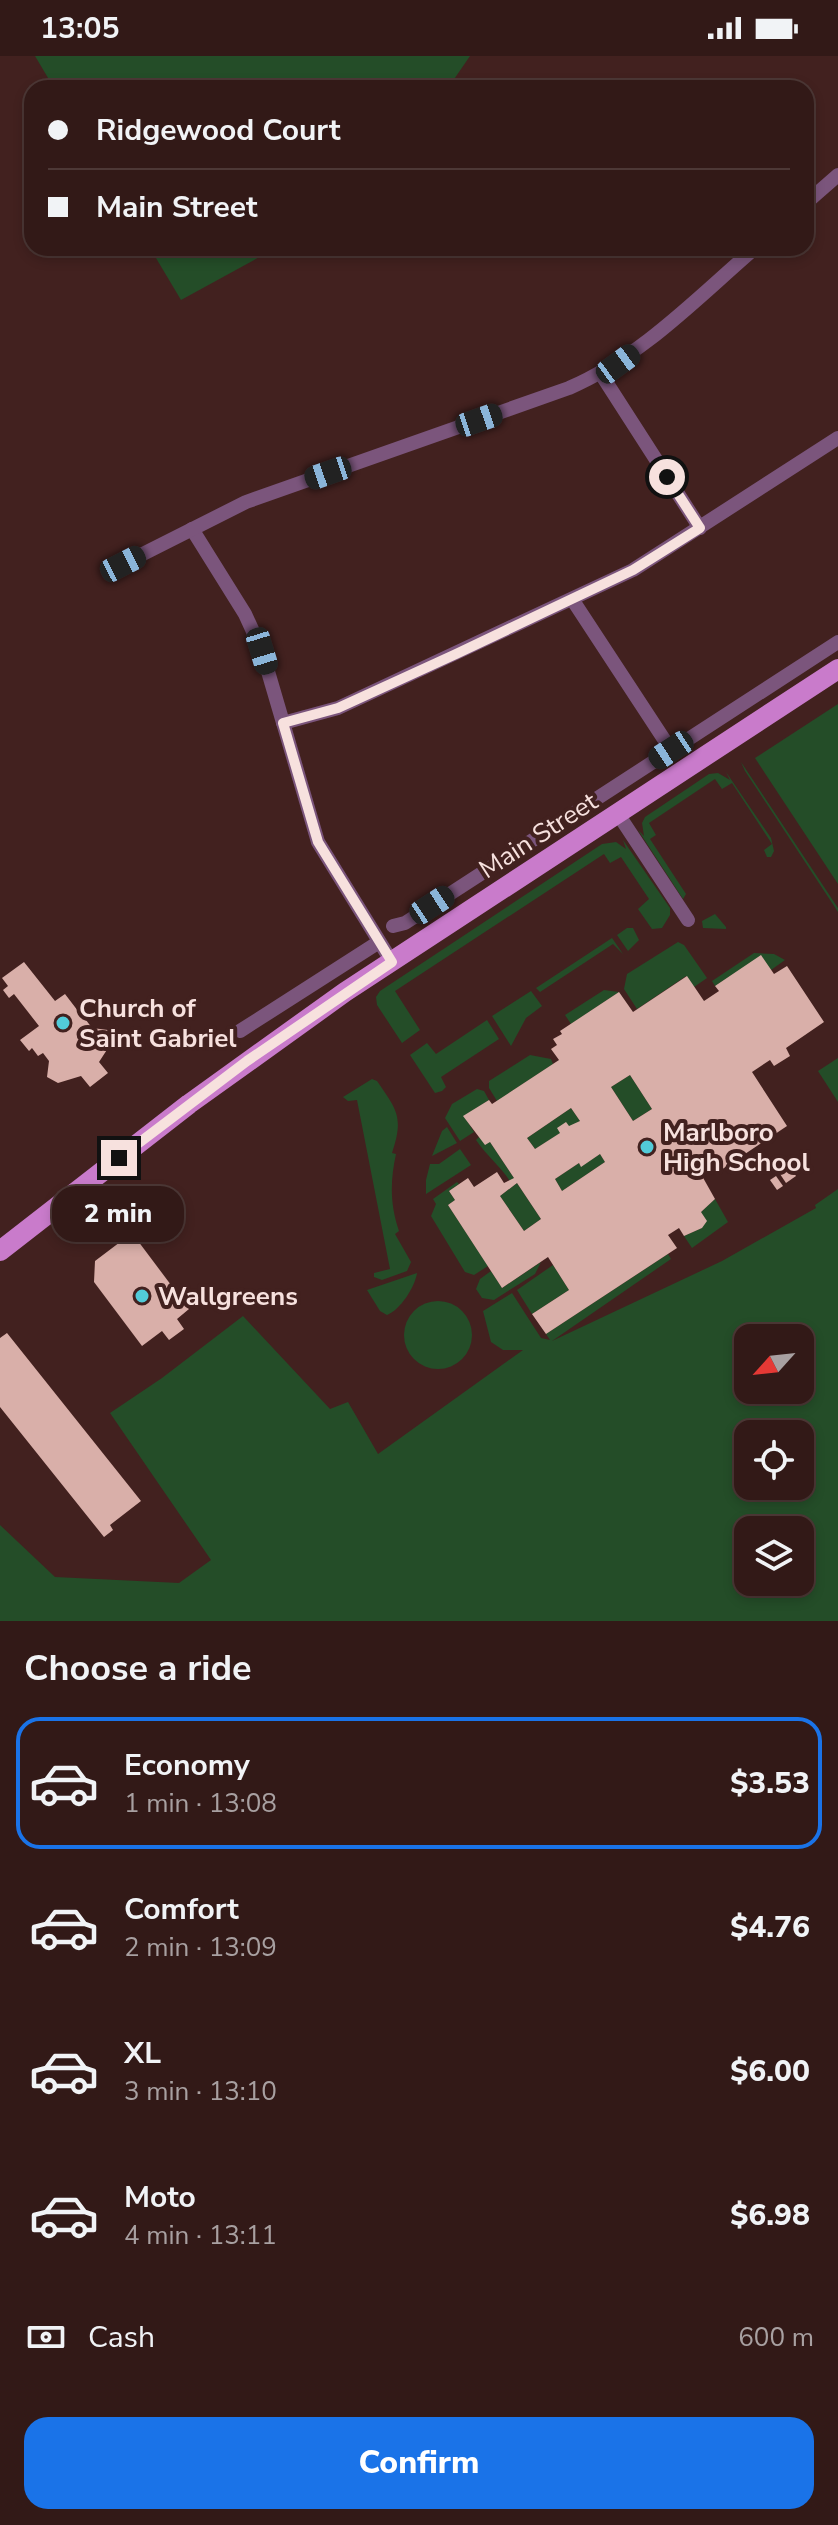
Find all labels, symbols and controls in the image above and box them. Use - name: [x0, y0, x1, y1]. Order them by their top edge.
- text: 13:05: [40, 8, 119, 49]
- text: Ridgewood Court: [96, 110, 340, 151]
- text: Main Street: [96, 187, 258, 228]
- car: [592, 340, 644, 388]
- car: [452, 401, 506, 439]
- car: [301, 454, 355, 492]
- route start: [649, 459, 685, 495]
- car: [96, 542, 150, 586]
- car: [244, 625, 280, 677]
- car: [644, 727, 698, 773]
- street label: Main Street: [472, 784, 605, 887]
- car: [405, 882, 459, 928]
- place label: Church of Saint Gabriel: [79, 991, 237, 1056]
- marker: Church of Saint Gabriel: [54, 1014, 72, 1032]
- place label: Marlboro High School: [663, 1115, 811, 1180]
- marker: Marlboro High School: [638, 1138, 656, 1156]
- route end: [101, 1140, 137, 1176]
- callout: 2 min: [53, 1186, 185, 1242]
- text: 2 min: [84, 1196, 152, 1231]
- place label: Wallgreens: [158, 1279, 298, 1314]
- marker: Wallgreens: [133, 1287, 151, 1305]
- north arrow: [734, 1324, 814, 1404]
- map controls: [734, 1324, 814, 1596]
- button: locate: [734, 1420, 814, 1500]
- button: layers: [734, 1516, 814, 1596]
- text: Choose a ride: [24, 1644, 252, 1693]
- text: Economy: [124, 1745, 250, 1786]
- icon: car: [28, 1747, 100, 1819]
- text: $3.53: [730, 1763, 810, 1804]
- text: 1 min · 13:08: [124, 1786, 277, 1821]
- text: Comfort: [124, 1889, 239, 1930]
- icon: car: [28, 1891, 100, 1963]
- text: $4.76: [730, 1907, 810, 1948]
- text: 2 min · 13:09: [124, 1930, 277, 1965]
- text: XL: [124, 2033, 161, 2074]
- icon: car: [28, 2035, 100, 2107]
- text: $6.00: [730, 2051, 810, 2092]
- text: 3 min · 13:10: [124, 2074, 277, 2109]
- text: Moto: [124, 2177, 196, 2218]
- icon: car: [28, 2179, 100, 2251]
- text: $6.98: [730, 2195, 810, 2236]
- text: 4 min · 13:11: [124, 2218, 277, 2253]
- icon: cash: [24, 2315, 68, 2359]
- text: Cash: [88, 2317, 155, 2358]
- text: 600 m: [738, 2320, 814, 2355]
- button: Confirm: [24, 2417, 814, 2509]

